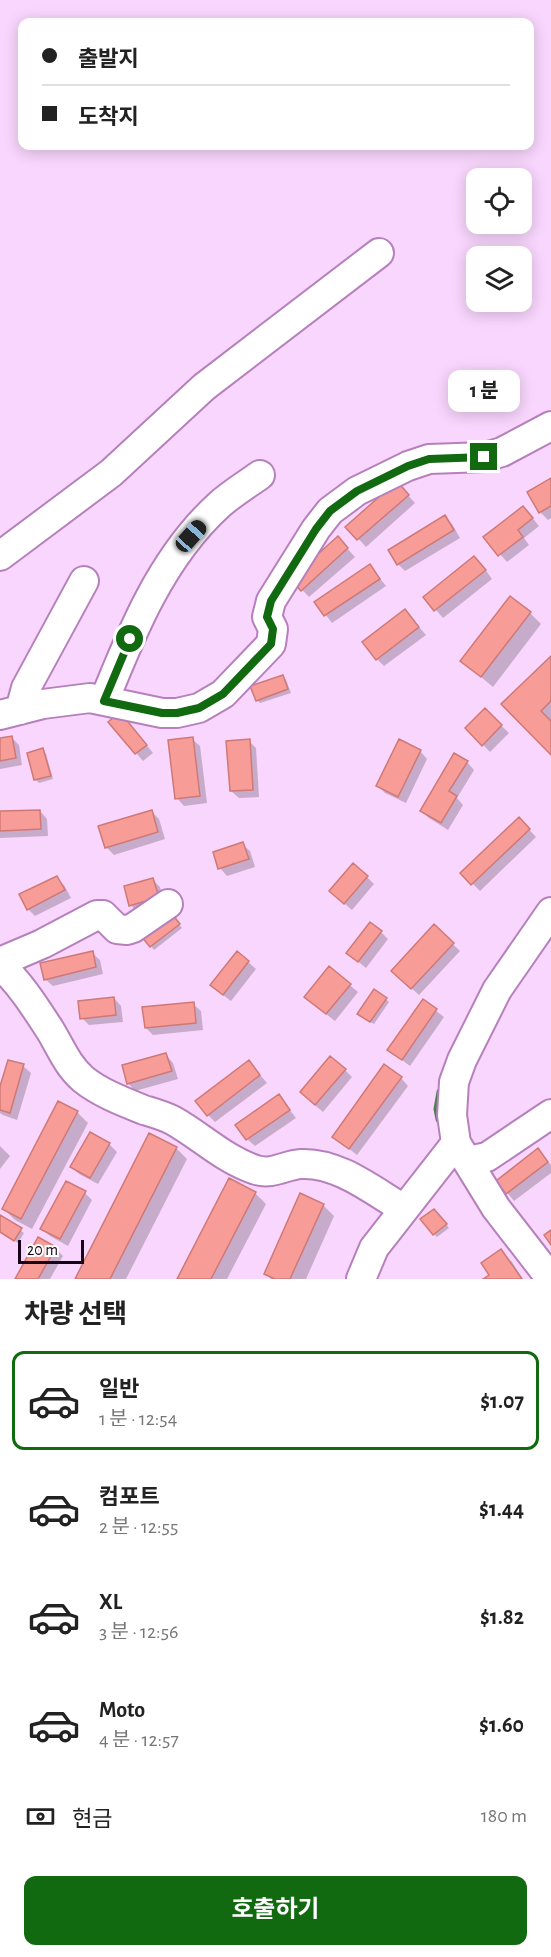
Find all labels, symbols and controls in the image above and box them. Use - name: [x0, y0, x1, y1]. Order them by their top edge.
- text: 출발지: [78, 48, 139, 70]
- text: 도착지: [78, 106, 139, 128]
- map controls: [466, 168, 532, 312]
- button: locate: [466, 168, 532, 234]
- button: layers: [466, 246, 532, 312]
- callout: 1 분: [448, 370, 520, 412]
- text: 1 분: [470, 381, 498, 401]
- route end: [470, 443, 497, 470]
- car: [172, 517, 210, 555]
- route start: [116, 625, 143, 652]
- scale bar: [18, 1237, 84, 1264]
- text: 20 m: [27, 1242, 58, 1258]
- text: 차량 선택: [24, 1301, 127, 1328]
- icon: car: [27, 1374, 81, 1428]
- text: 일반: [99, 1378, 139, 1400]
- text: $1.07: [480, 1390, 524, 1412]
- text: 1 분 · 12:54: [99, 1409, 177, 1429]
- icon: car: [27, 1482, 81, 1536]
- text: 컴포트: [99, 1486, 160, 1508]
- text: $1.44: [479, 1498, 524, 1520]
- text: 2 분 · 12:55: [99, 1517, 178, 1537]
- icon: car: [27, 1590, 81, 1644]
- text: XL: [99, 1591, 122, 1613]
- text: $1.82: [480, 1606, 524, 1628]
- text: 3 분 · 12:56: [99, 1622, 178, 1642]
- icon: car: [27, 1698, 81, 1752]
- text: Moto: [99, 1699, 145, 1721]
- text: $1.60: [479, 1714, 524, 1736]
- text: 4 분 · 12:57: [99, 1730, 179, 1750]
- icon: cash: [24, 1800, 57, 1833]
- text: 180 m: [481, 1806, 527, 1826]
- text: 현금: [72, 1808, 112, 1830]
- button: 호출하기: [24, 1876, 527, 1945]

